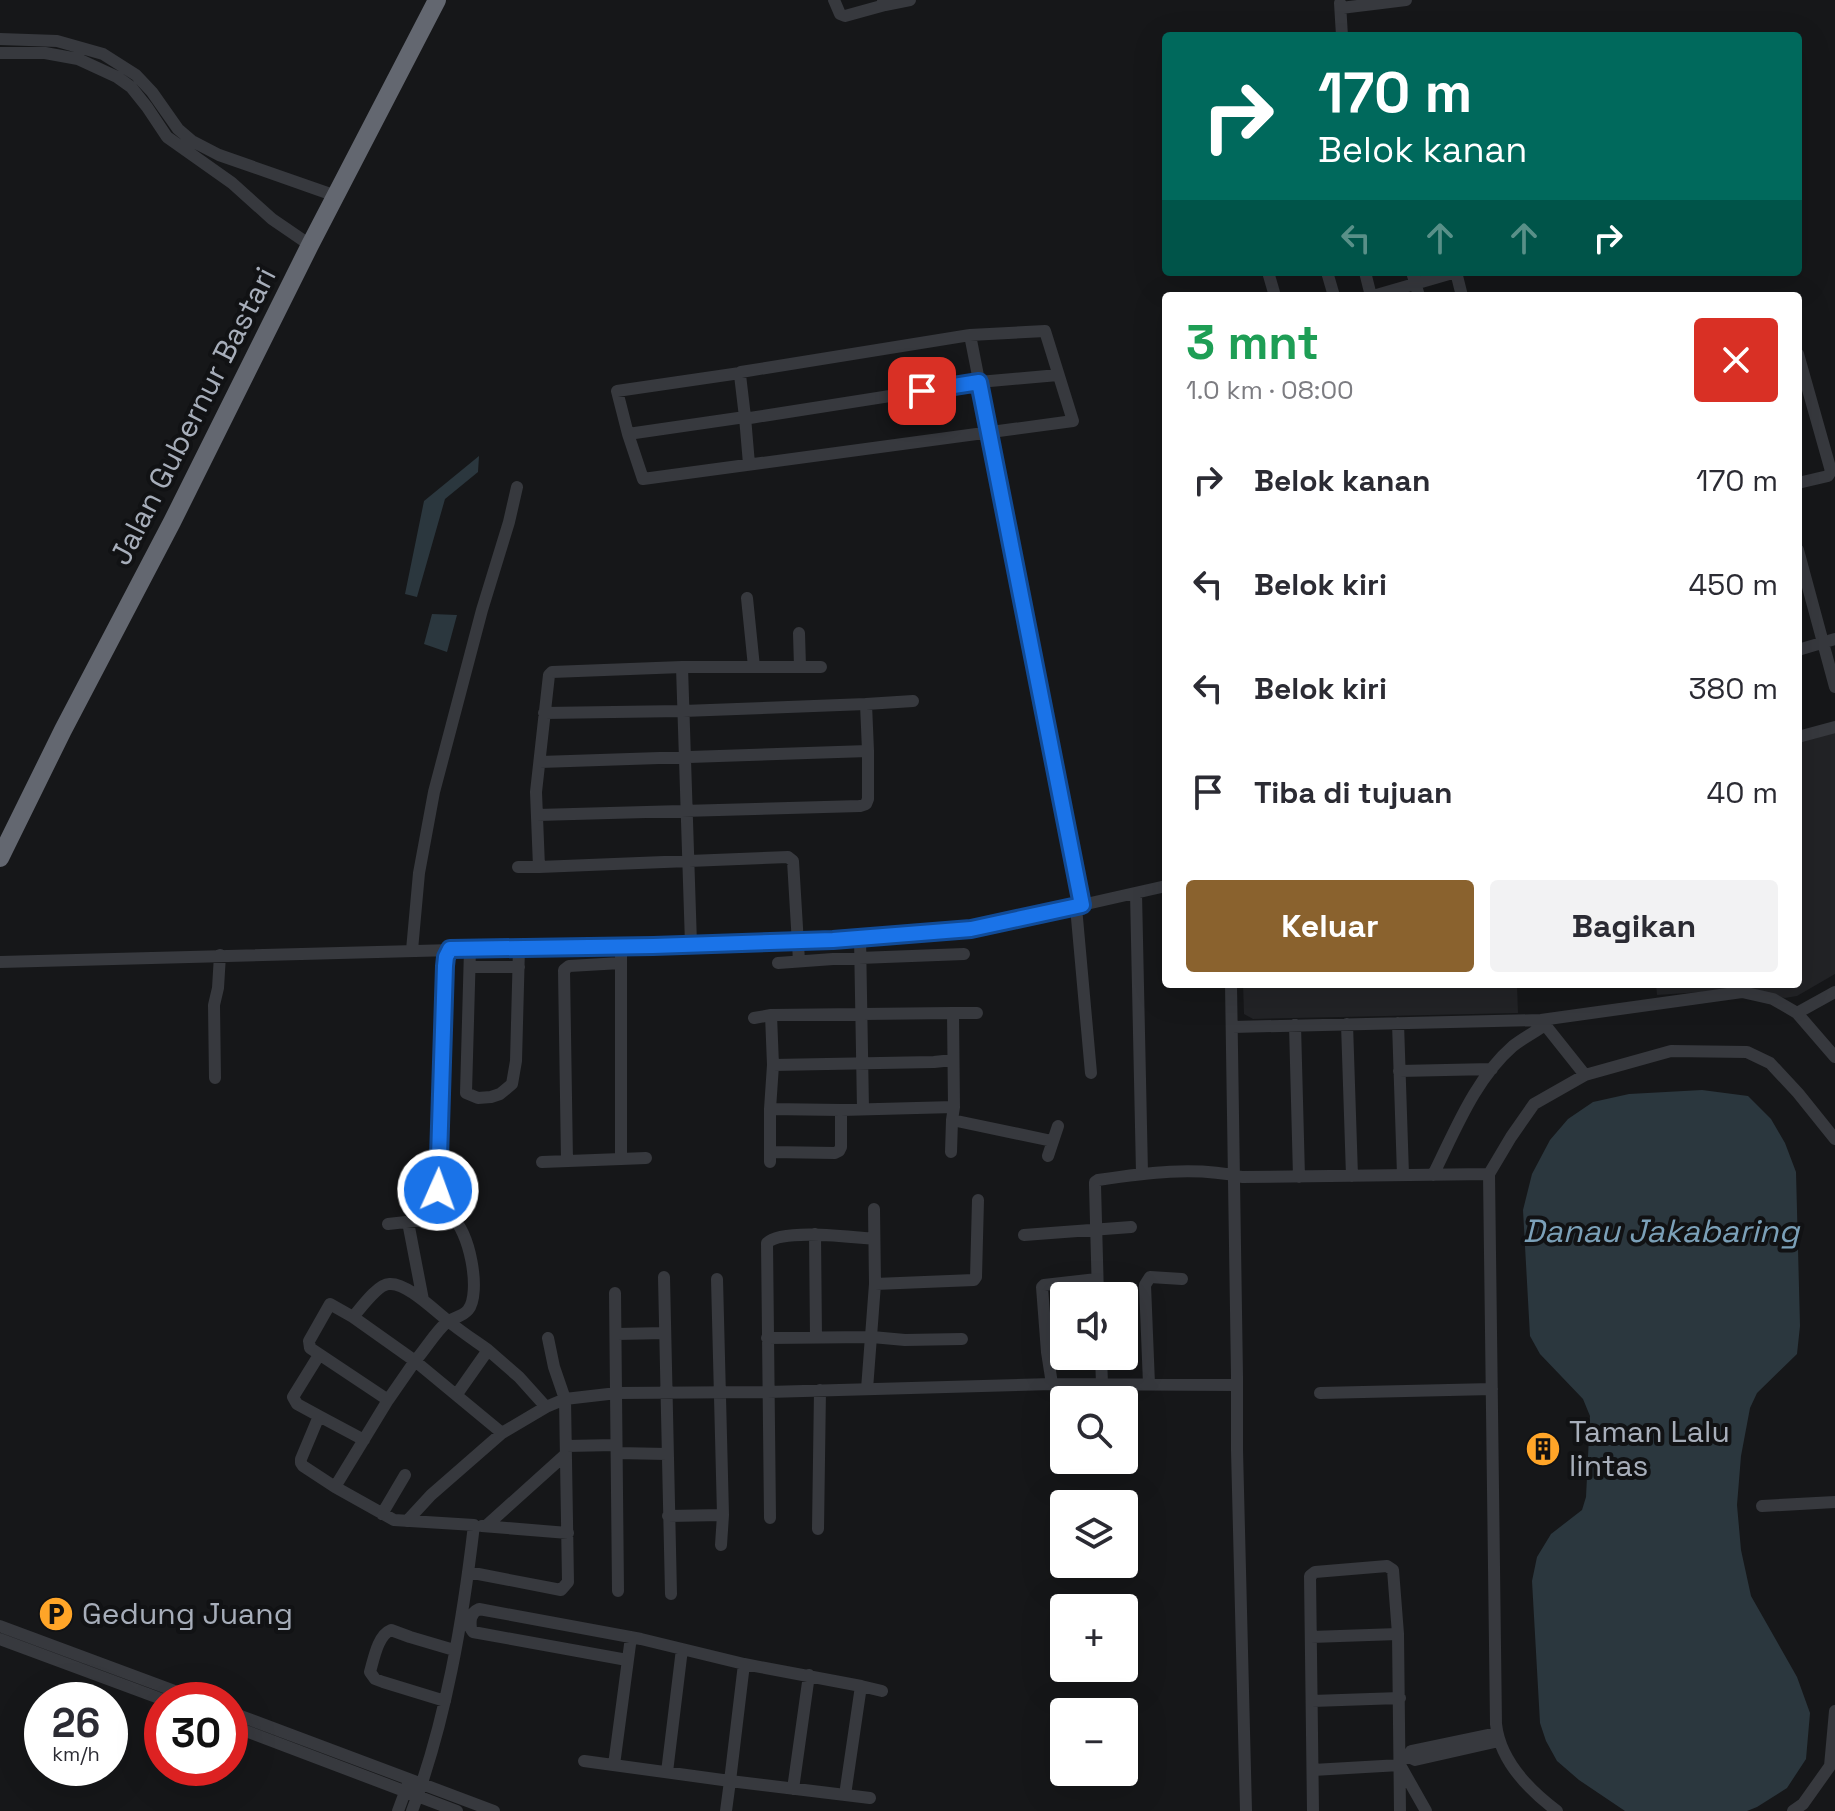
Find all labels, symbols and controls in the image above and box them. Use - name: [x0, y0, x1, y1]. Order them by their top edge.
- text: 170 m: [1318, 57, 1472, 128]
- icon: right: [1186, 64, 1290, 168]
- text: Belok kanan: [1318, 127, 1527, 173]
- icon: left: [1334, 216, 1378, 260]
- icon: ahead: [1418, 216, 1462, 260]
- icon: ahead: [1502, 216, 1546, 260]
- icon: right: [1586, 216, 1630, 260]
- street label: Jalan Gubernur Bastari: [100, 260, 285, 571]
- text: 3 mnt: [1186, 312, 1319, 373]
- button: close: [1694, 318, 1778, 402]
- pin: [888, 357, 956, 425]
- icon: arrive: [900, 369, 944, 413]
- text: 1.0 km · 08:00: [1186, 373, 1354, 407]
- icon: right: [1186, 458, 1230, 502]
- text: Belok kanan: [1254, 461, 1430, 500]
- text: 170 m: [1696, 461, 1778, 500]
- icon: left: [1186, 562, 1230, 606]
- text: Belok kiri: [1254, 565, 1387, 604]
- text: 450 m: [1689, 565, 1778, 604]
- icon: left: [1186, 666, 1230, 710]
- text: Belok kiri: [1254, 669, 1387, 708]
- text: 380 m: [1688, 669, 1778, 708]
- icon: arrive: [1186, 770, 1230, 814]
- text: Tiba di tujuan: [1254, 773, 1453, 812]
- text: 40 m: [1707, 773, 1778, 812]
- button: Keluar: [1186, 880, 1474, 972]
- button: Bagikan: [1490, 880, 1778, 972]
- position arrow: [396, 1148, 480, 1232]
- water label: Danau Jakabaring: [1523, 1211, 1800, 1251]
- map controls: [1050, 1282, 1138, 1786]
- button: sound: [1050, 1282, 1138, 1370]
- button: search: [1050, 1386, 1138, 1474]
- place label: Taman Lalu lintas: [1569, 1412, 1730, 1485]
- building icon: Taman Lalu lintas: [1524, 1430, 1562, 1468]
- button: layers: [1050, 1490, 1138, 1578]
- place label: Gedung Juang: [82, 1594, 293, 1633]
- button: +: [1050, 1594, 1138, 1682]
- parking icon: Gedung Juang: [37, 1595, 75, 1633]
- speed limit sign: 30: [144, 1682, 248, 1786]
- text: 26: [52, 1698, 100, 1749]
- button: −: [1050, 1698, 1138, 1786]
- text: km/h: [52, 1741, 100, 1767]

